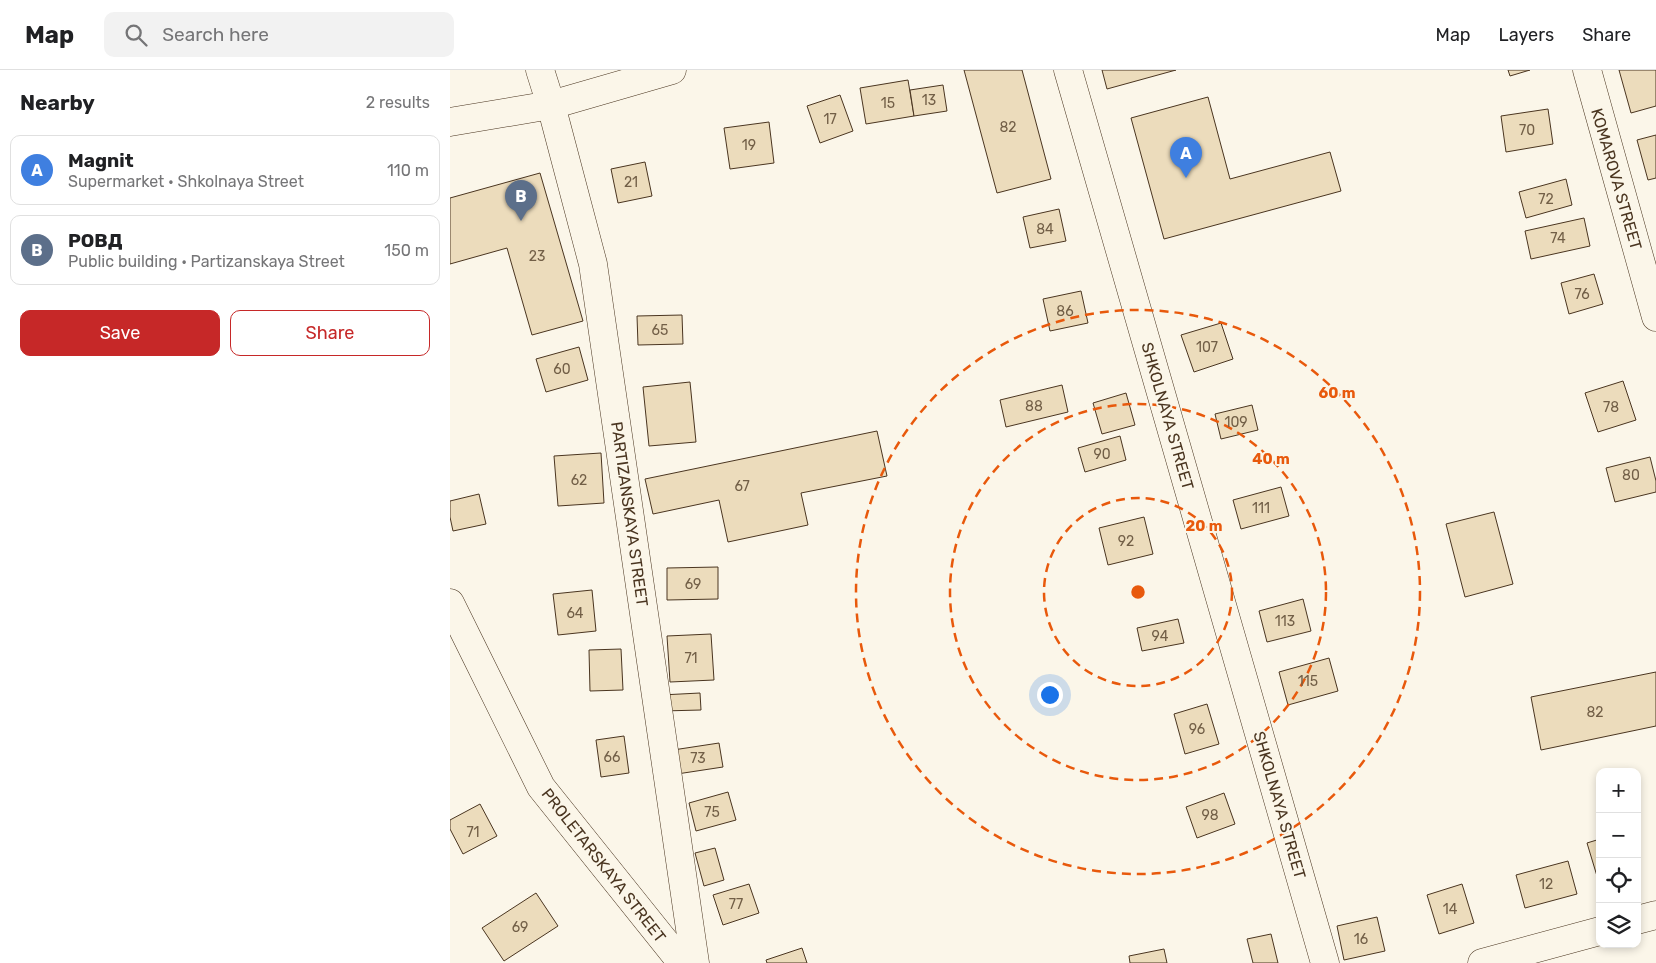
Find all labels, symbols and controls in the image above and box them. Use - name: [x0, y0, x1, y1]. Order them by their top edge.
- search box: [104, 12, 454, 57]
- text: Map: [25, 21, 74, 49]
- icon: search: [122, 21, 150, 49]
- text: Search here: [162, 23, 269, 46]
- text: Map: [1436, 24, 1471, 46]
- text: Layers: [1499, 24, 1554, 46]
- text: Share: [1582, 24, 1631, 46]
- text: Nearby: [20, 90, 95, 115]
- house number: 13: [922, 92, 936, 109]
- text: 2 results: [366, 93, 430, 112]
- house number: 15: [881, 95, 895, 112]
- street label: KOMAROVA STREET: [1587, 106, 1646, 252]
- house number: 17: [823, 111, 837, 128]
- house number: 82: [999, 119, 1017, 136]
- house number: 70: [1519, 122, 1535, 139]
- house number: 19: [742, 137, 756, 154]
- pin: A: [1170, 137, 1202, 178]
- text: Magnit: [68, 149, 134, 172]
- text: A: [31, 161, 43, 180]
- text: 110 m: [387, 161, 429, 180]
- text: Supermarket · Shkolnaya Street: [68, 172, 304, 191]
- house number: 21: [624, 174, 638, 191]
- pin: B: [505, 180, 537, 221]
- house number: 72: [1538, 191, 1554, 208]
- house number: 84: [1036, 221, 1054, 238]
- text: РОВД: [68, 229, 123, 252]
- house number: 74: [1550, 230, 1566, 247]
- text: B: [31, 241, 43, 260]
- text: 150 m: [384, 241, 429, 260]
- house number: 23: [529, 248, 545, 265]
- text: Public building · Partizanskaya Street: [68, 252, 345, 271]
- house number: 76: [1574, 286, 1590, 303]
- house number: 86: [1056, 303, 1074, 320]
- button: Save: [20, 310, 220, 356]
- button: Share: [230, 310, 430, 356]
- house number: 65: [652, 322, 668, 339]
- house number: 107: [1196, 339, 1218, 356]
- street label: SHKOLNAYA STREET: [1137, 340, 1198, 492]
- house number: 60: [553, 361, 571, 378]
- text: 60 m: [1319, 384, 1355, 402]
- house number: 88: [1025, 398, 1043, 415]
- house number: 78: [1603, 399, 1619, 416]
- house number: 109: [1224, 414, 1248, 431]
- street label: PARTIZANSKAYA STREET: [607, 420, 652, 608]
- house number: 90: [1093, 446, 1111, 463]
- text: 40 m: [1252, 450, 1290, 468]
- house number: 80: [1622, 467, 1640, 484]
- house number: 62: [571, 472, 587, 489]
- house number: 67: [734, 478, 750, 495]
- house number: 111: [1252, 500, 1270, 517]
- text: 20 m: [1186, 517, 1222, 535]
- house number: 92: [1118, 533, 1134, 550]
- house number: 69: [685, 576, 701, 593]
- centre of rings: [1129, 583, 1147, 601]
- house number: 64: [566, 605, 584, 622]
- house number: 113: [1275, 613, 1295, 630]
- house number: 94: [1152, 628, 1169, 645]
- house number: 71: [684, 650, 698, 667]
- house number: 115: [1298, 673, 1318, 690]
- your location: [1037, 682, 1063, 708]
- house number: 82: [1586, 704, 1604, 721]
- house number: 96: [1189, 721, 1205, 738]
- street label: SHKOLNAYA STREET: [1249, 729, 1310, 881]
- house number: 66: [604, 749, 620, 766]
- house number: 73: [690, 750, 706, 767]
- map controls: [1596, 768, 1641, 948]
- button: +: [1596, 768, 1641, 813]
- street label: PROLETARSKAYA STREET: [538, 784, 670, 946]
- house number: 75: [704, 804, 720, 821]
- house number: 98: [1201, 807, 1219, 824]
- button: −: [1596, 813, 1641, 858]
- house number: 71: [466, 824, 480, 841]
- button: locate: [1596, 858, 1641, 903]
- house number: 12: [1539, 876, 1553, 893]
- house number: 77: [729, 896, 743, 913]
- house number: 14: [1443, 901, 1458, 918]
- button: layers: [1596, 903, 1641, 948]
- house number: 69: [512, 919, 528, 936]
- house number: 16: [1354, 931, 1368, 948]

